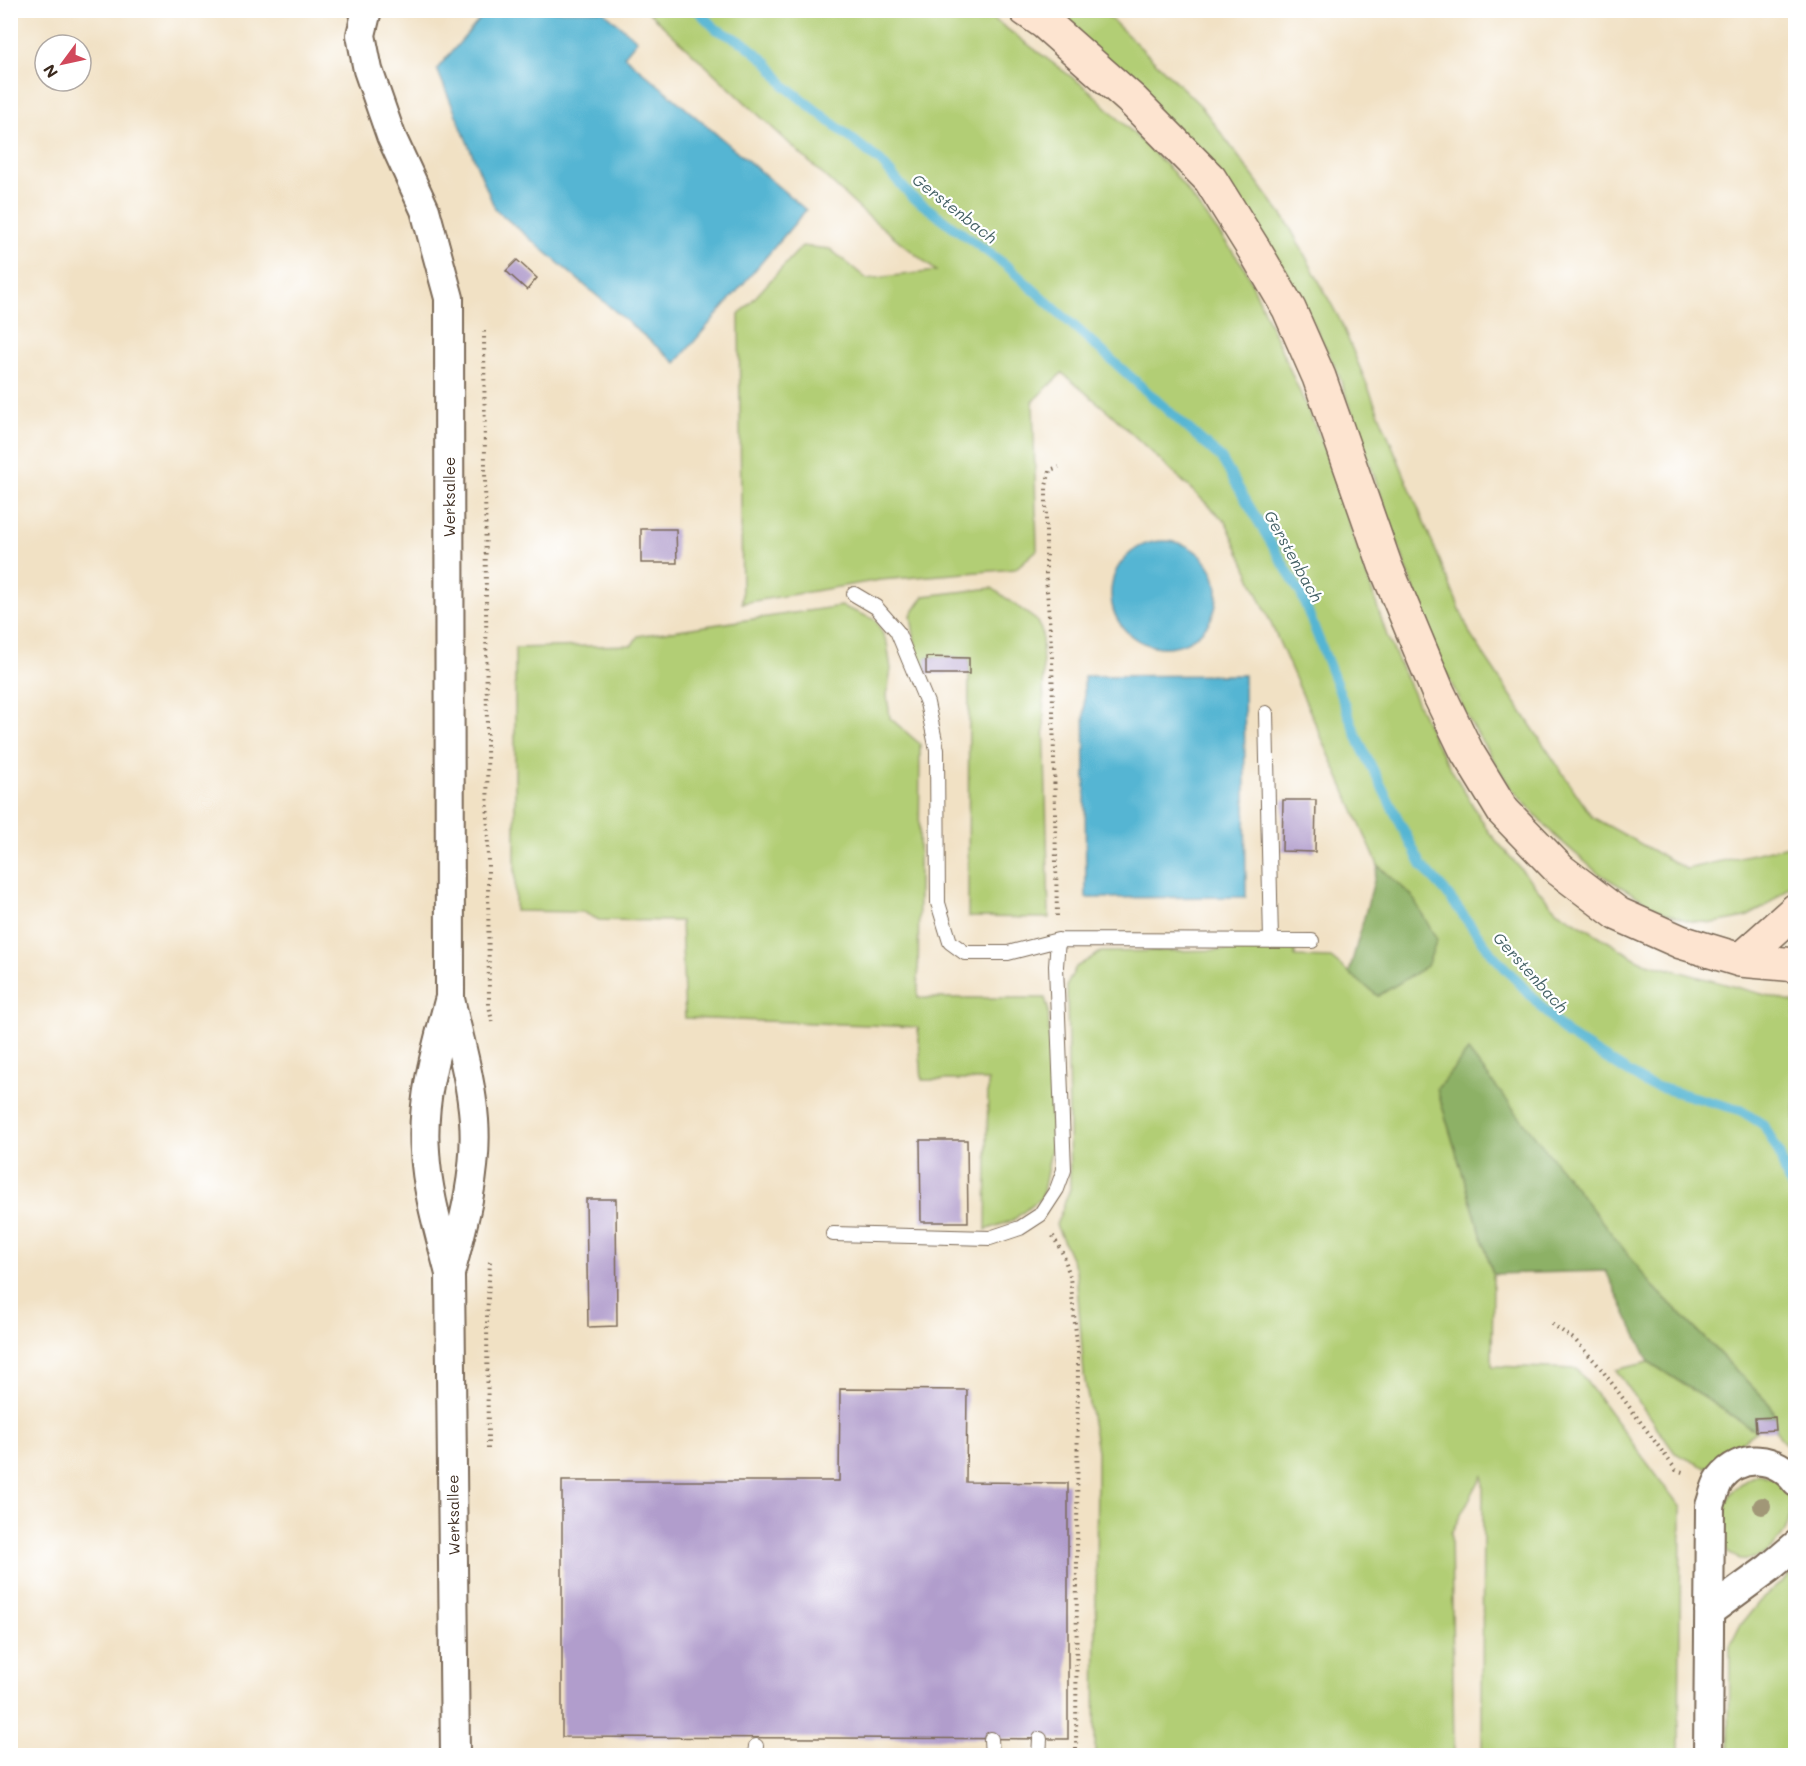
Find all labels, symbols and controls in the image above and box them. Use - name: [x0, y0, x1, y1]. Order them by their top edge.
- north arrow: [33, 33, 93, 93]
- text: N: [38, 61, 62, 82]
- water label: Gerstenbach: [908, 168, 1002, 248]
- street label: Werksallee: [439, 457, 459, 537]
- water label: Gerstenbach: [1260, 506, 1328, 606]
- water label: Gerstenbach: [1489, 927, 1573, 1017]
- street label: Werksallee: [442, 1474, 464, 1556]

